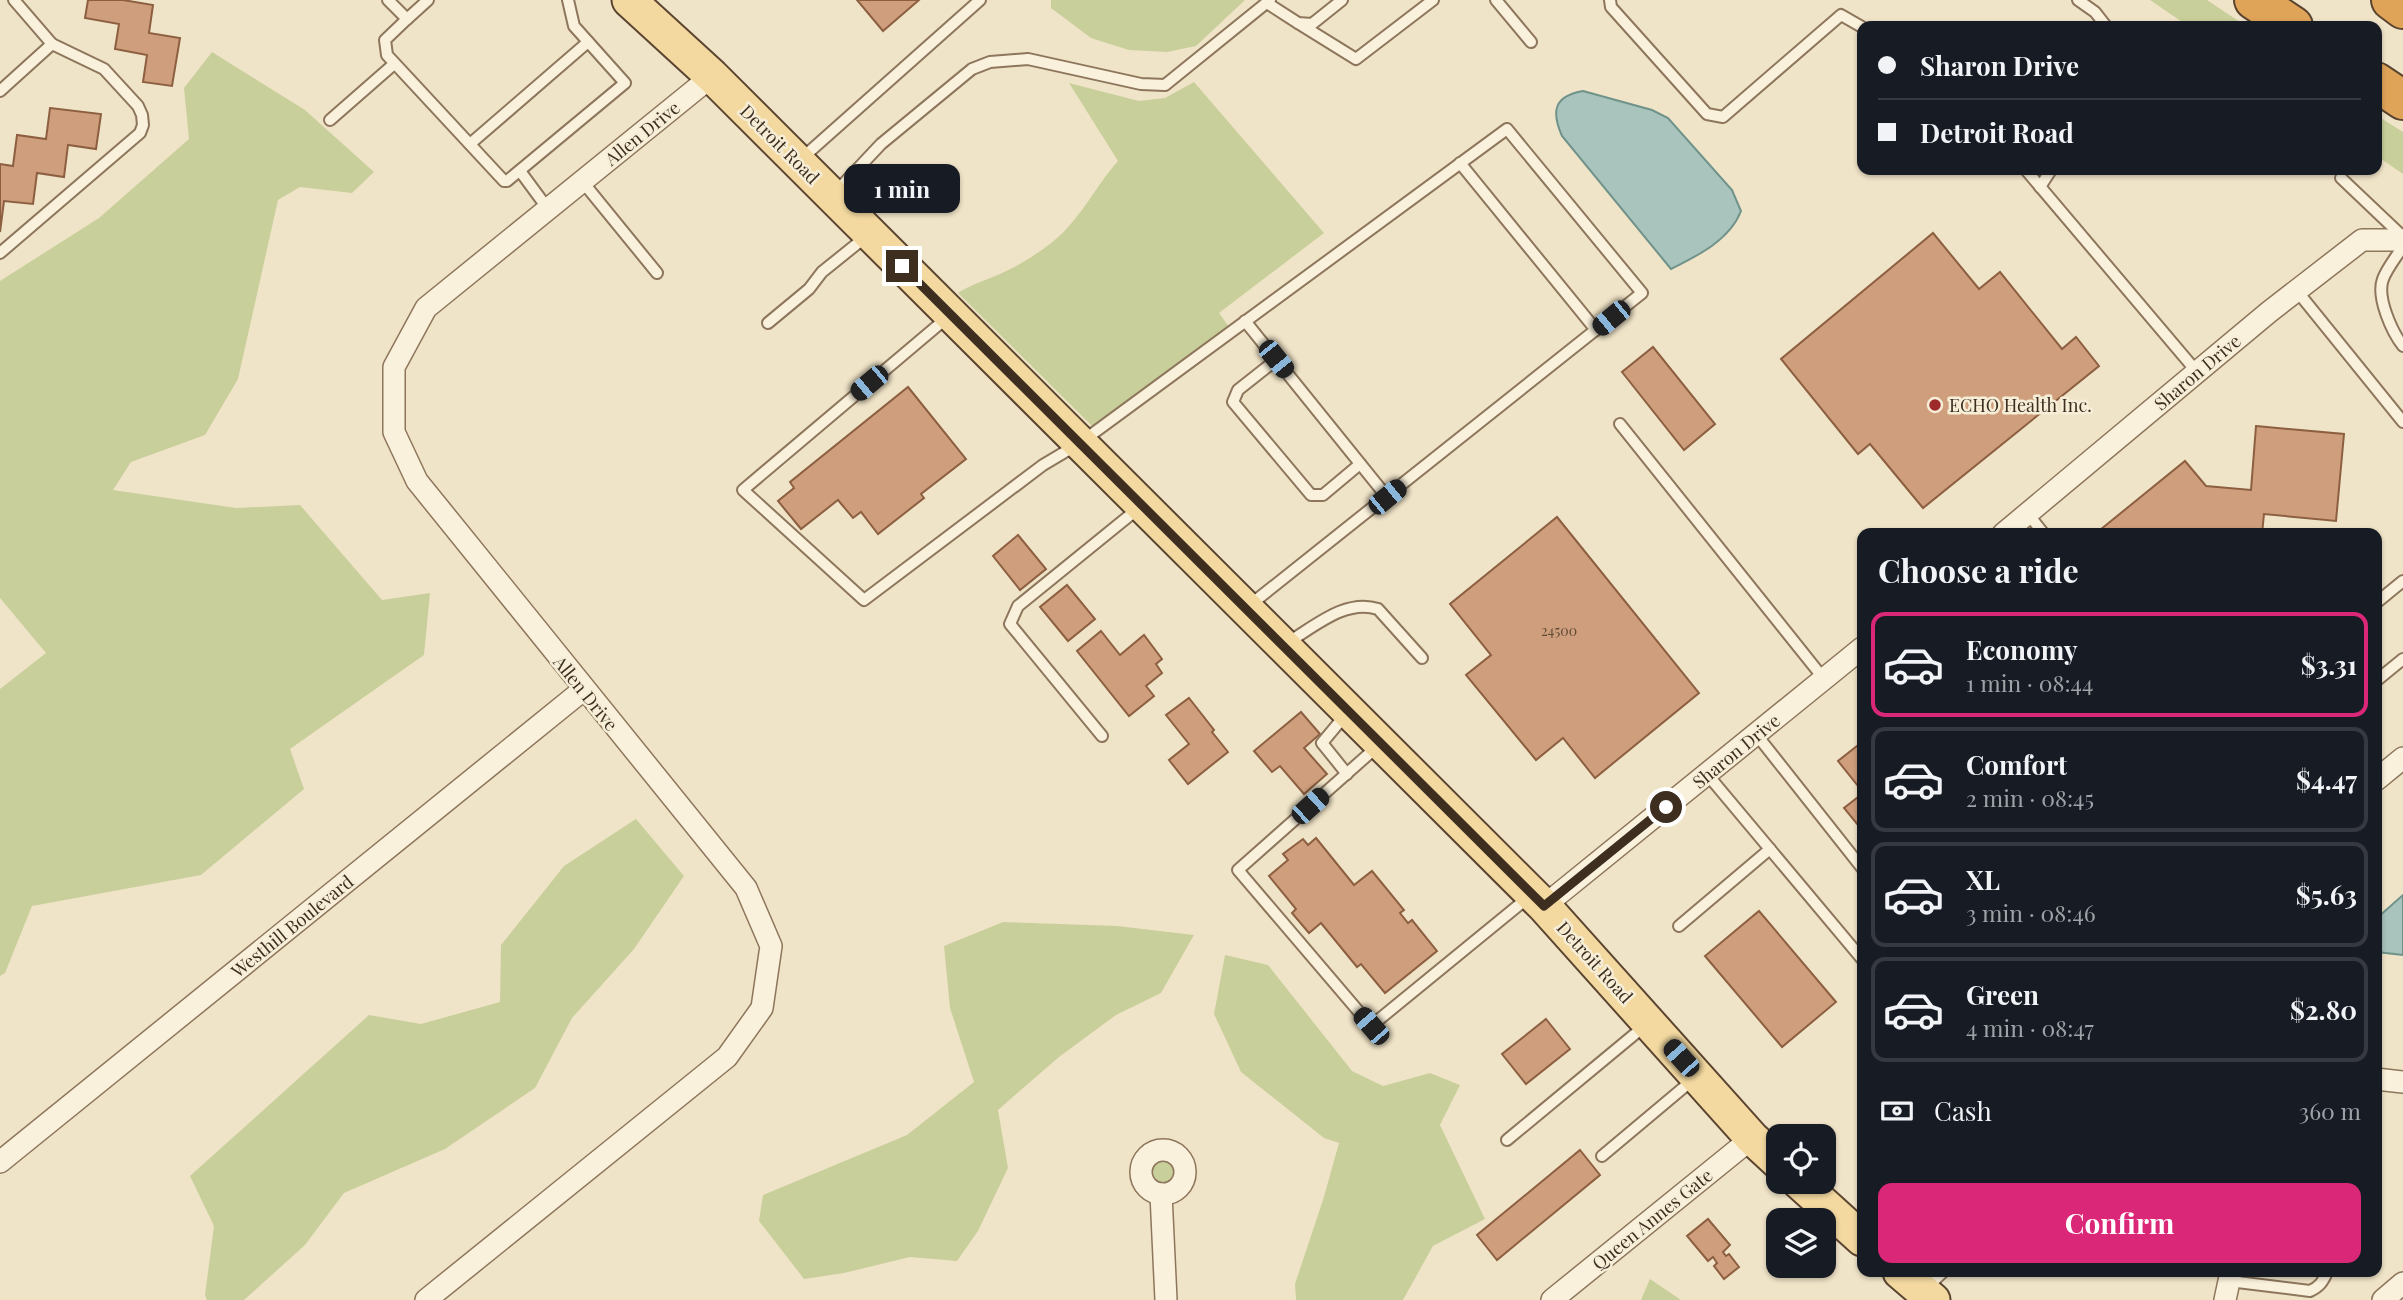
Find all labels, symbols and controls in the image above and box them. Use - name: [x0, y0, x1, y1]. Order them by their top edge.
- text: Sharon Drive: [1920, 48, 2079, 83]
- street label: Allen Drive: [599, 95, 684, 171]
- street label: Detroit Road: [735, 99, 825, 189]
- text: Detroit Road: [1920, 115, 2074, 150]
- callout: 1 min: [844, 164, 960, 214]
- text: 1 min: [874, 173, 930, 204]
- route end: [886, 250, 918, 282]
- car: [1589, 297, 1634, 339]
- street label: Sharon Drive: [2149, 329, 2245, 415]
- car: [1255, 336, 1298, 382]
- car: [847, 361, 892, 405]
- place label: ECHO Health Inc.: [1949, 393, 2092, 417]
- marker: ECHO Health Inc.: [1927, 397, 1943, 413]
- car: [1365, 476, 1410, 518]
- text: Choose a ride: [1878, 548, 2079, 591]
- house number: 24500: [1541, 621, 1577, 640]
- text: Economy: [1966, 632, 2077, 667]
- icon: car: [1882, 633, 1945, 696]
- text: $3.31: [2301, 647, 2357, 682]
- street label: Allen Drive: [548, 650, 624, 735]
- text: 1 min · 08:44: [1966, 667, 2093, 698]
- street label: Sharon Drive: [1687, 708, 1785, 794]
- text: Comfort: [1966, 747, 2067, 782]
- icon: car: [1882, 748, 1945, 811]
- text: $4.47: [2296, 762, 2357, 797]
- text: 2 min · 08:45: [1966, 782, 2094, 813]
- car: [1288, 784, 1333, 828]
- route start: [1650, 791, 1682, 823]
- text: XL: [1966, 862, 2000, 897]
- icon: car: [1882, 863, 1945, 926]
- street label: Westhill Boulevard: [225, 869, 358, 983]
- text: $5.63: [2296, 877, 2357, 912]
- text: 3 min · 08:46: [1966, 897, 2096, 928]
- street label: Detroit Road: [1552, 916, 1639, 1009]
- text: Green: [1966, 977, 2039, 1012]
- icon: car: [1882, 978, 1945, 1041]
- text: $2.80: [2290, 992, 2357, 1027]
- car: [1350, 1003, 1393, 1049]
- text: 4 min · 08:47: [1966, 1012, 2094, 1043]
- car: [1660, 1035, 1703, 1081]
- icon: cash: [1878, 1092, 1916, 1130]
- text: Cash: [1934, 1093, 1992, 1128]
- text: 360 m: [2299, 1095, 2361, 1126]
- map controls: [1766, 1124, 1836, 1278]
- button: locate: [1766, 1124, 1836, 1194]
- street label: Queen Annes Gate: [1587, 1163, 1717, 1275]
- button: Confirm: [1878, 1183, 2361, 1263]
- button: layers: [1766, 1208, 1836, 1278]

